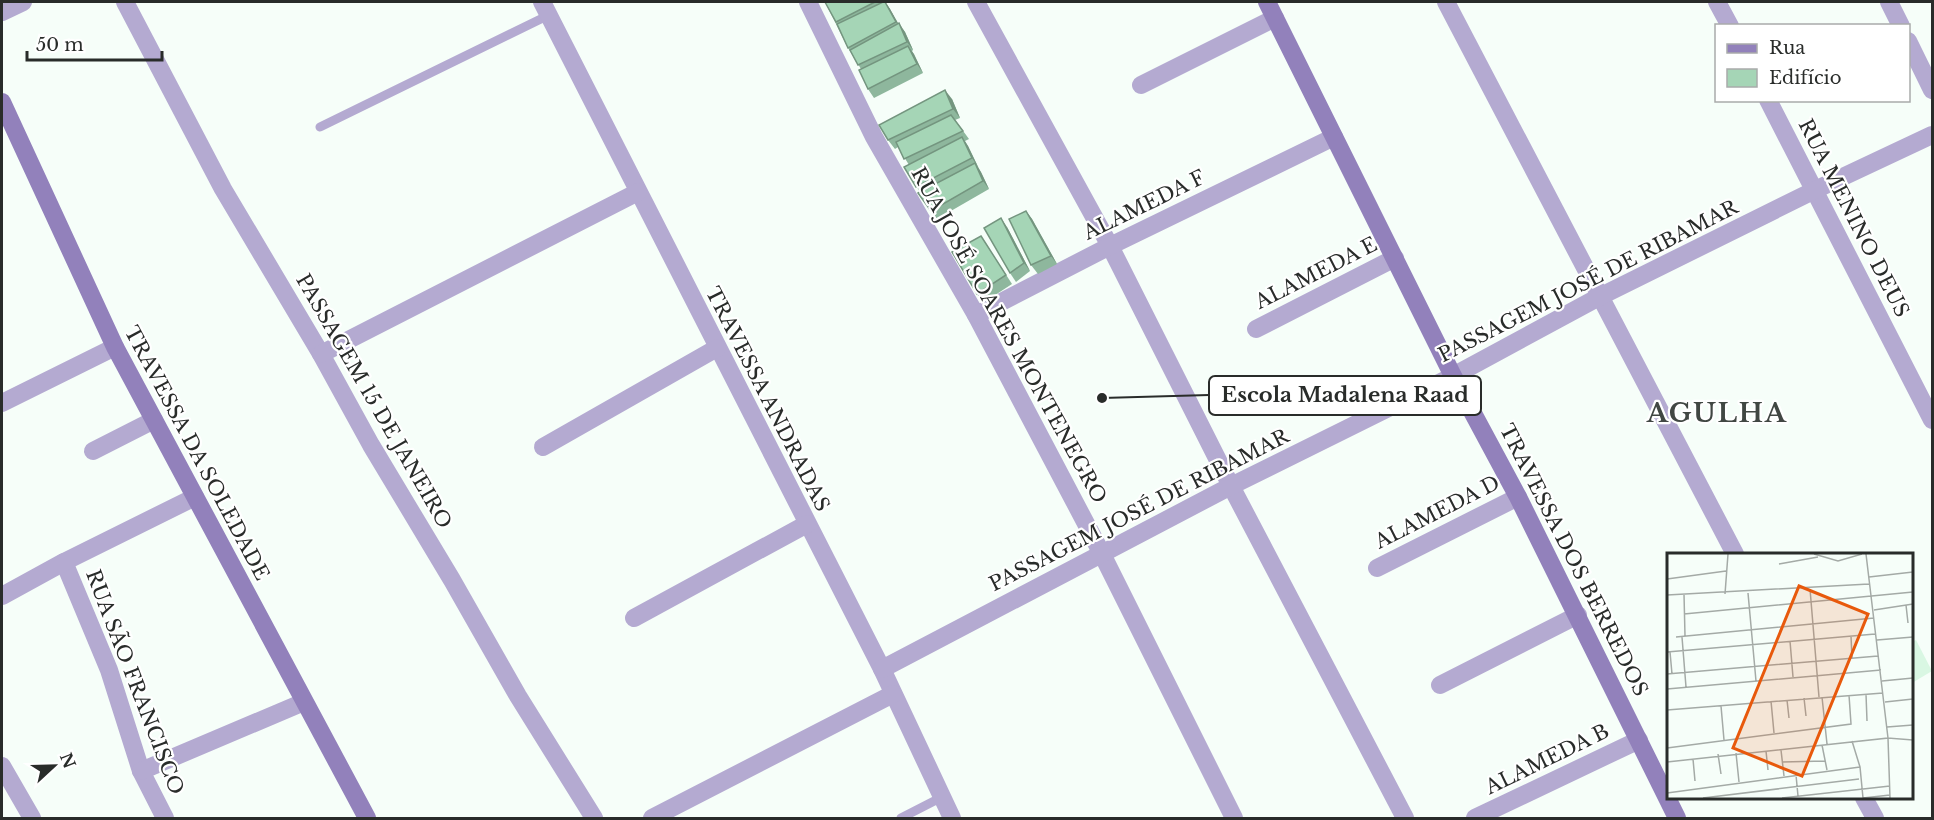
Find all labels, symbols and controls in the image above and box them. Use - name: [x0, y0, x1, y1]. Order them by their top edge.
- scale bar: [27, 24, 162, 62]
- legend: [1715, 24, 1910, 102]
- text: 50 m: [36, 34, 84, 56]
- text: Rua: [1769, 37, 1805, 59]
- text: Edifício: [1769, 67, 1842, 89]
- street label: RUA MENINO DEUS: [1794, 115, 1914, 321]
- street label: RUA JOSÉ SOARES MONTENEGRO: [906, 162, 1113, 507]
- street label: ALAMEDA F: [1078, 165, 1209, 245]
- street label: PASSAGEM JOSÉ DE RIBAMAR: [1434, 193, 1743, 367]
- street label: ALAMEDA E: [1250, 232, 1381, 315]
- street label: PASSAGEM 15 DE JANEIRO: [291, 269, 457, 533]
- street label: TRAVESSA ANDRADAS: [701, 283, 835, 515]
- street label: TRAVESSA DA SOLEDADE: [120, 322, 274, 584]
- callout: Escola Madalena Raad: [1209, 376, 1481, 415]
- text: Escola Madalena Raad: [1221, 382, 1469, 408]
- district label: AGULHA: [1646, 397, 1787, 429]
- street label: TRAVESSA DOS BERREDOS: [1495, 420, 1653, 700]
- street label: PASSAGEM JOSÉ DE RIBAMAR: [985, 422, 1294, 596]
- street label: ALAMEDA D: [1370, 470, 1503, 554]
- inset map: [1667, 553, 1913, 799]
- street label: RUA SÃO FRANCISCO: [81, 566, 190, 798]
- street label: ALAMEDA B: [1480, 719, 1613, 800]
- north arrow: [24, 736, 84, 796]
- text: N: [56, 750, 80, 771]

